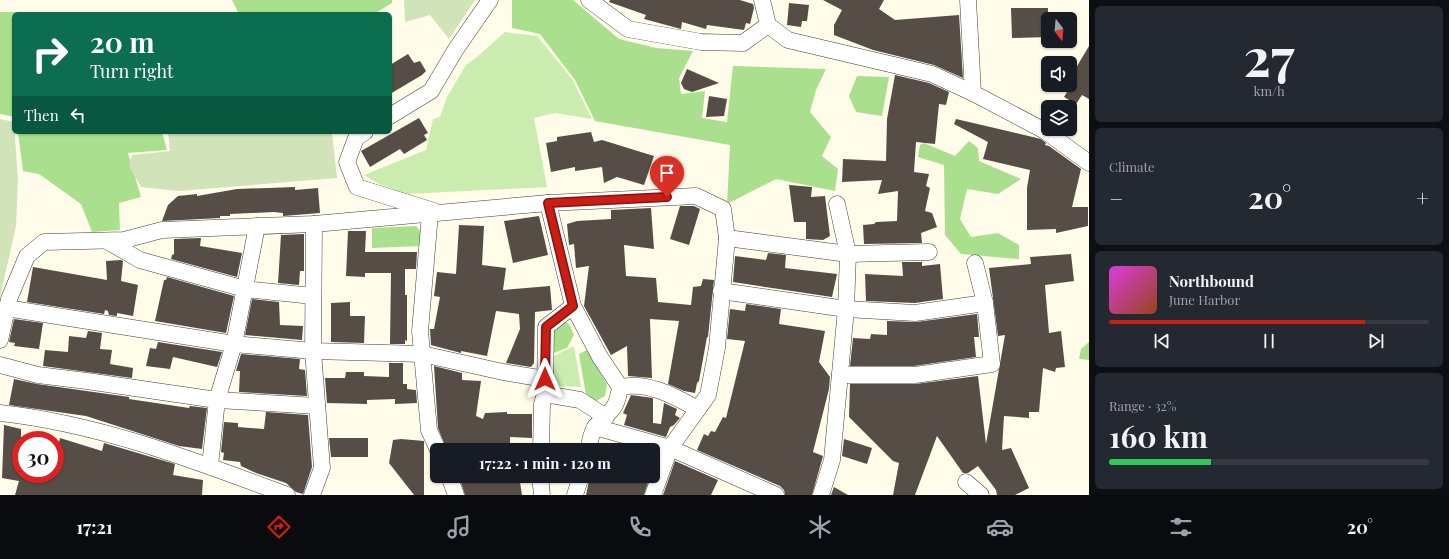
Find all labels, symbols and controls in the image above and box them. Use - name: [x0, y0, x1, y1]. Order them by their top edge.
- north arrow: [1041, 12, 1077, 48]
- map controls: [1041, 12, 1077, 136]
- text: 27: [1244, 21, 1294, 90]
- text: 20 m: [90, 23, 155, 60]
- icon: right: [24, 28, 76, 80]
- button: sound: [1041, 56, 1077, 92]
- text: Turn right: [90, 59, 173, 83]
- text: km/h: [1253, 82, 1285, 99]
- button: layers: [1041, 100, 1077, 136]
- icon: left: [67, 104, 89, 126]
- text: Then: [24, 105, 59, 125]
- pin: [650, 156, 684, 197]
- text: Climate: [1109, 158, 1155, 175]
- icon: arrive: [656, 162, 678, 184]
- text: 20°: [1248, 177, 1291, 217]
- text: −: [1109, 183, 1123, 213]
- text: +: [1416, 183, 1429, 213]
- text: Northbound: [1169, 271, 1254, 291]
- text: June Harbor: [1169, 291, 1240, 308]
- icon: previous: [1151, 330, 1173, 352]
- icon: pause: [1258, 330, 1280, 352]
- icon: next: [1365, 330, 1387, 352]
- position arrow: [524, 358, 566, 400]
- text: Range · 32%: [1109, 397, 1176, 414]
- text: 160 km: [1109, 416, 1208, 456]
- speed limit sign: 30: [12, 431, 64, 483]
- text: 17:22 · 1 min · 120 m: [479, 453, 611, 473]
- icon: directions: [265, 513, 293, 541]
- icon: music: [445, 513, 473, 541]
- icon: phone: [626, 513, 654, 541]
- icon: climate: [806, 513, 834, 541]
- icon: car: [986, 513, 1014, 541]
- icon: filters: [1167, 513, 1195, 541]
- text: 17:21: [76, 515, 113, 539]
- text: 20°: [1347, 515, 1373, 539]

